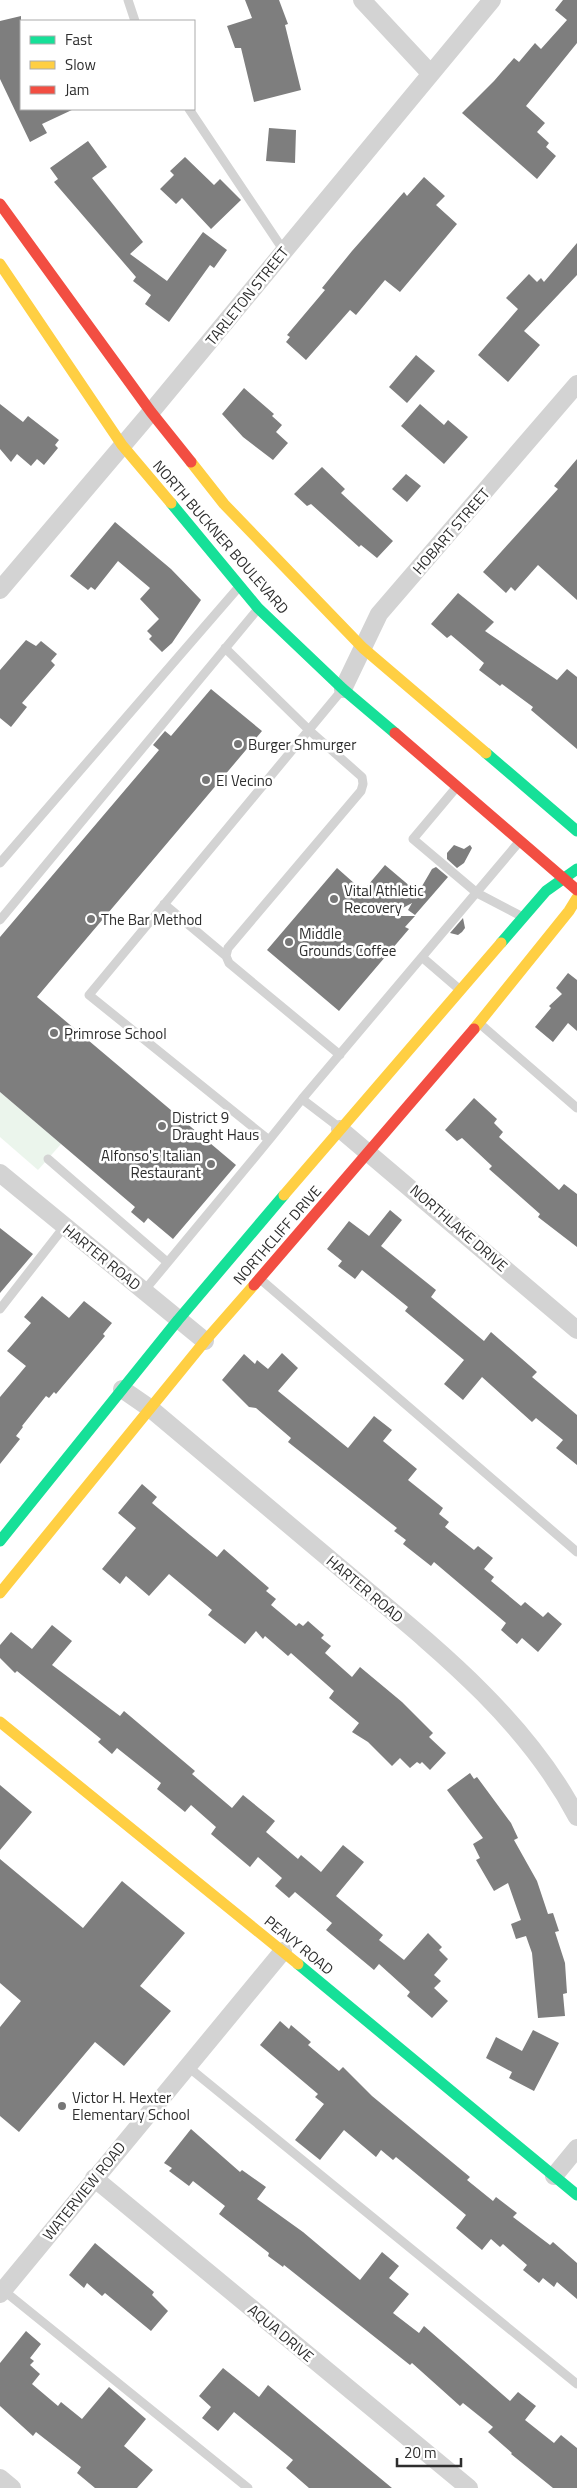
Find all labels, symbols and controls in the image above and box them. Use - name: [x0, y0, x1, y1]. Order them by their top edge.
- legend: [20, 20, 195, 110]
- text: Fast: [65, 28, 93, 51]
- text: Slow: [65, 53, 96, 76]
- text: Jam: [65, 78, 89, 101]
- street label: TARLETON STREET: [200, 241, 294, 350]
- street label: NORTH BUCKNER BOULEVARD: [148, 455, 294, 619]
- street label: HOBART STREET: [407, 483, 495, 579]
- place label: Burger Shmurger: [248, 733, 356, 756]
- marker: Burger Shmurger: [232, 738, 244, 750]
- place label: El Vecino: [216, 769, 273, 792]
- marker: El Vecino: [200, 774, 212, 786]
- place label: Vital Athletic Recovery: [344, 879, 424, 919]
- marker: Vital Athletic Recovery: [328, 893, 340, 905]
- place label: The Bar Method: [101, 908, 202, 931]
- marker: The Bar Method: [85, 913, 97, 925]
- place label: Middle Grounds Coffee: [299, 922, 396, 962]
- marker: Middle Grounds Coffee: [283, 936, 295, 948]
- place label: Primrose School: [64, 1022, 167, 1045]
- marker: Primrose School: [48, 1027, 60, 1039]
- place label: District 9 Draught Haus: [172, 1106, 259, 1146]
- marker: District 9 Draught Haus: [156, 1120, 168, 1132]
- place label: Alfonso's Italian Restaurant: [101, 1144, 202, 1184]
- marker: Alfonso's Italian Restaurant: [205, 1158, 217, 1170]
- street label: NORTHLAKE DRIVE: [405, 1179, 513, 1277]
- street label: NORTHCLIFF DRIVE: [227, 1180, 327, 1290]
- street label: HARTER ROAD: [58, 1218, 146, 1296]
- street label: HARTER ROAD: [321, 1550, 409, 1628]
- street label: PEAVY ROAD: [259, 1910, 339, 1980]
- place label: Victor H. Hexter Elementary School: [72, 2086, 190, 2126]
- marker: Victor H. Hexter Elementary School: [56, 2100, 68, 2112]
- street label: WATERVIEW ROAD: [37, 2137, 131, 2245]
- street label: AQUA DRIVE: [243, 2298, 319, 2368]
- scale bar: [397, 2436, 461, 2468]
- text: 20 m: [404, 2441, 437, 2464]

